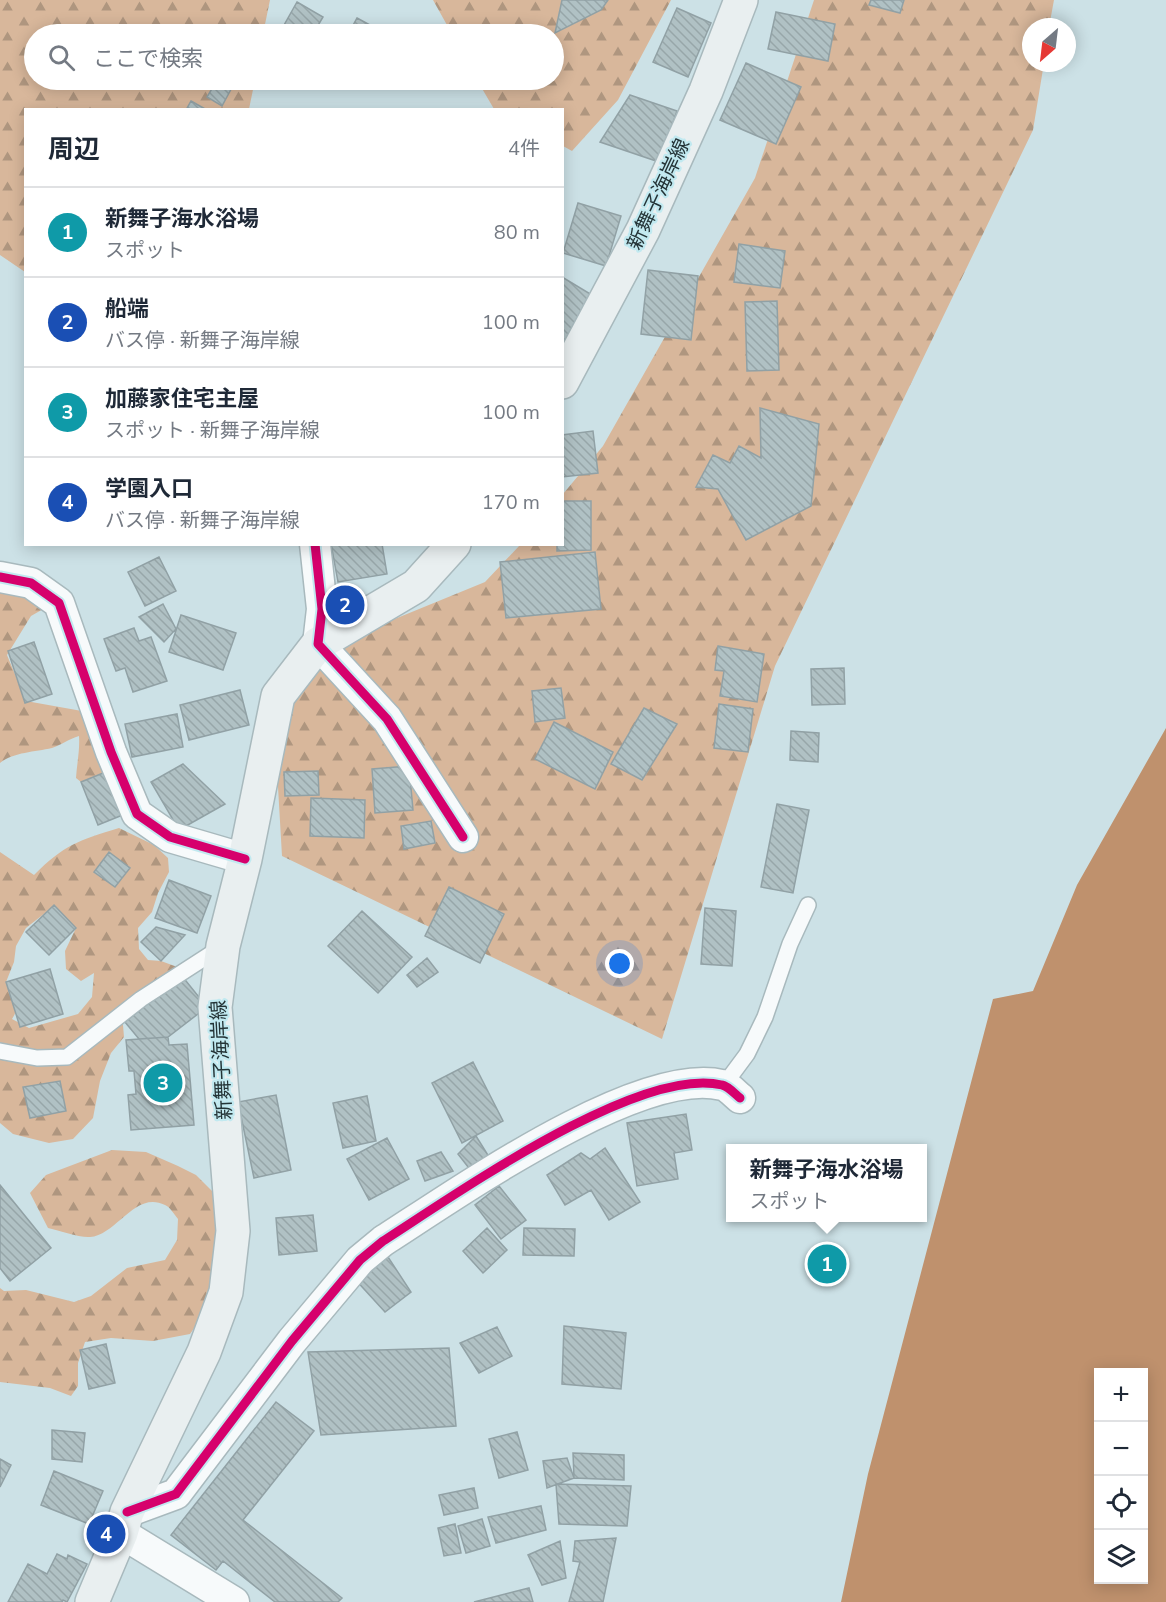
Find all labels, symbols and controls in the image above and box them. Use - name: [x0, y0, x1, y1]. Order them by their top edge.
- north arrow: [1022, 18, 1076, 72]
- search box: [24, 24, 564, 90]
- icon: search: [45, 41, 78, 74]
- text: ここで検索: [93, 44, 203, 74]
- text: 周辺: [48, 132, 100, 167]
- street label: 新舞子海岸線: [621, 134, 696, 254]
- text: 4件: [508, 135, 540, 162]
- text: 新舞子海水浴場: [105, 204, 259, 234]
- text: 1: [62, 219, 74, 246]
- text: 80 m: [494, 219, 540, 246]
- text: スポット: [105, 237, 185, 264]
- text: 船端: [105, 294, 149, 324]
- text: 2: [62, 309, 74, 336]
- text: 100 m: [482, 309, 540, 336]
- text: バス停 · 新舞子海岸線: [105, 327, 300, 354]
- text: 加藤家住宅主屋: [105, 384, 259, 414]
- text: 3: [62, 399, 74, 426]
- text: 100 m: [482, 399, 540, 426]
- text: スポット · 新舞子海岸線: [105, 417, 320, 444]
- text: 学園入口: [105, 474, 193, 504]
- text: 4: [62, 489, 74, 516]
- text: 170 m: [482, 489, 540, 516]
- text: バス停 · 新舞子海岸線: [105, 507, 300, 534]
- pin: 2: [326, 582, 364, 628]
- your location: [605, 949, 634, 978]
- street label: 新舞子海岸線: [205, 999, 238, 1121]
- pin: 3: [144, 1060, 182, 1106]
- popup: [726, 1144, 927, 1222]
- text: 新舞子海水浴場: [749, 1155, 904, 1185]
- text: スポット: [749, 1188, 829, 1215]
- pin: 1: [808, 1242, 846, 1286]
- map controls: [1094, 1368, 1148, 1584]
- button: +: [1094, 1368, 1148, 1422]
- button: −: [1094, 1422, 1148, 1476]
- button: locate: [1094, 1476, 1148, 1530]
- pin: 4: [86, 1512, 126, 1556]
- button: layers: [1094, 1530, 1148, 1584]

